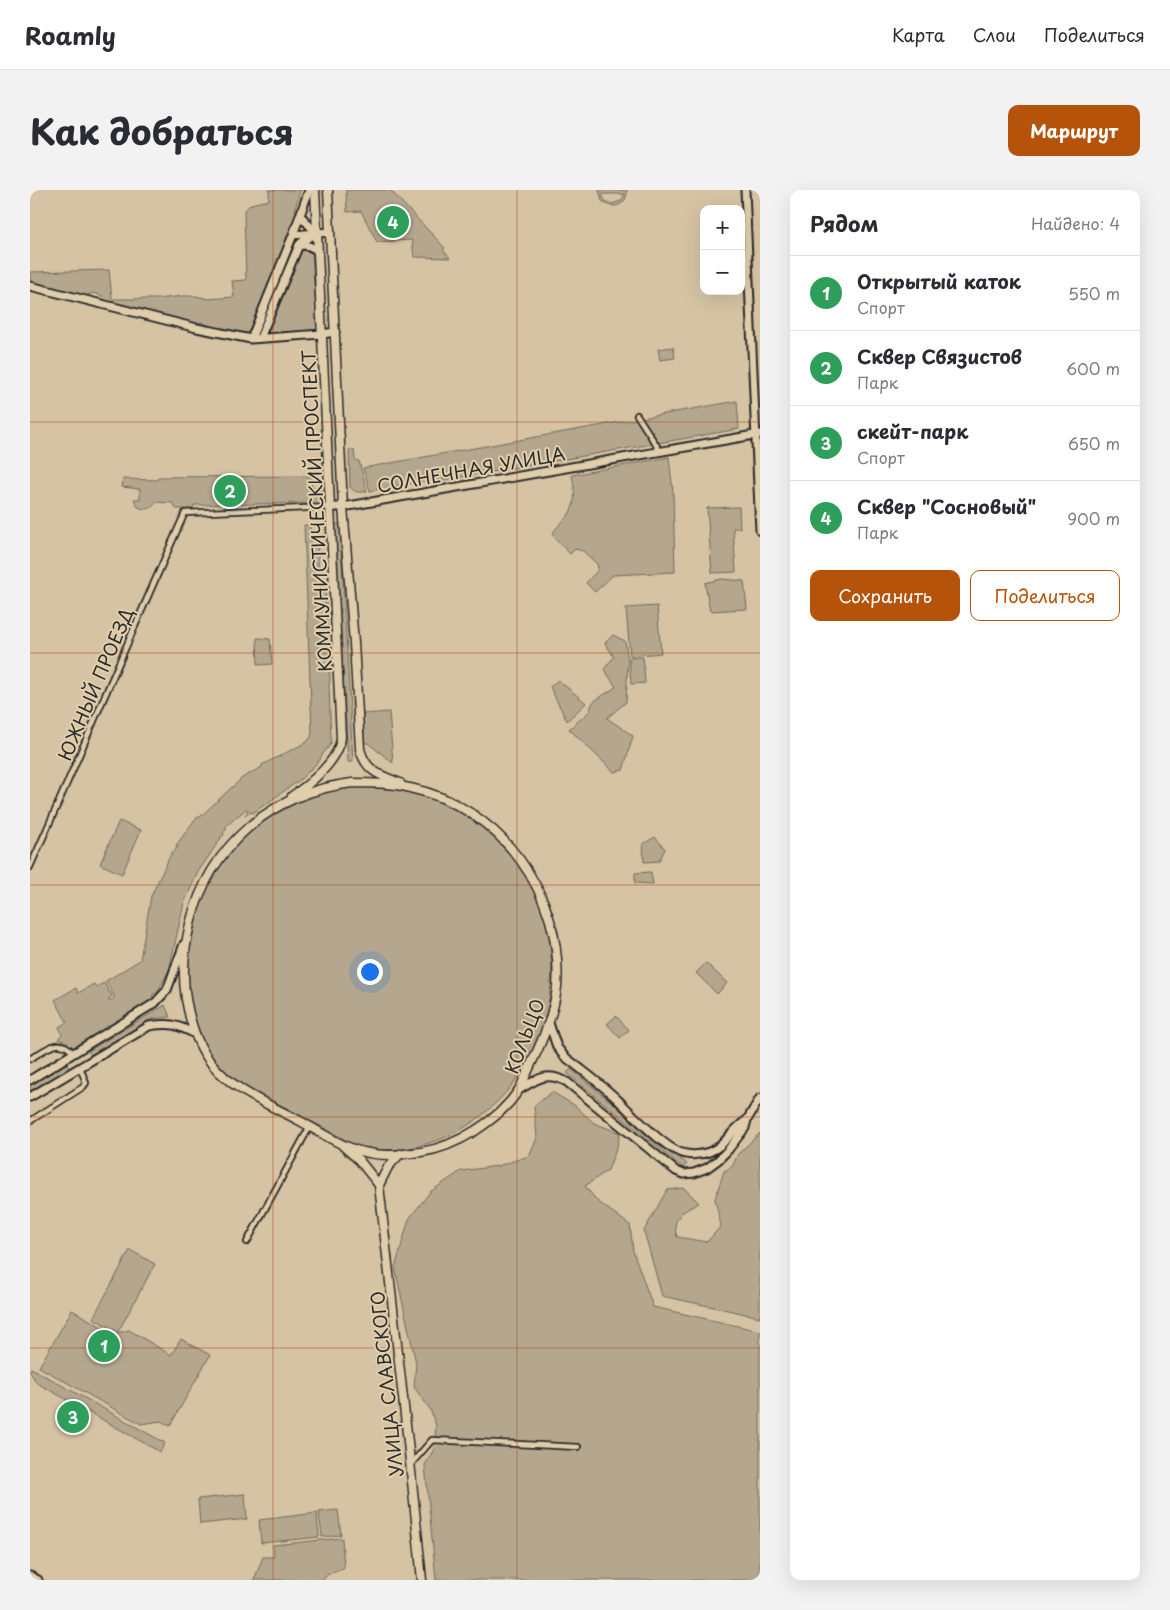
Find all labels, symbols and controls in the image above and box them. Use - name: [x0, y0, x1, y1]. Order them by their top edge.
- text: Roamly: [25, 17, 116, 53]
- text: Карта: [892, 21, 945, 48]
- text: Слои: [973, 21, 1016, 48]
- text: Поделиться: [1044, 21, 1145, 48]
- text: Как добраться: [30, 104, 294, 157]
- button: Маршрут: [1008, 105, 1140, 156]
- pin: 4: [377, 203, 409, 241]
- map controls: [700, 205, 745, 295]
- button: +: [700, 205, 745, 250]
- text: Рядом: [810, 207, 878, 239]
- text: Найдено: 4: [1031, 211, 1120, 235]
- button: −: [700, 250, 745, 295]
- text: Открытый каток: [857, 267, 1021, 295]
- text: 1: [822, 281, 830, 305]
- text: 550 m: [1068, 281, 1120, 305]
- text: Спорт: [857, 295, 905, 319]
- text: Сквер Связистов: [857, 342, 1022, 370]
- street label: КОММУНИСТИЧЕСКИЙ ПРОСПЕКТ: [294, 349, 338, 673]
- text: 2: [820, 356, 832, 380]
- text: 600 m: [1066, 356, 1120, 380]
- text: Парк: [857, 370, 898, 394]
- text: скейт-парк: [857, 417, 968, 445]
- text: 3: [821, 431, 831, 455]
- text: 650 m: [1068, 431, 1120, 455]
- street label: СОЛНЕЧНАЯ УЛИЦА: [375, 439, 567, 499]
- text: Спорт: [857, 445, 905, 469]
- pin: 2: [214, 472, 246, 510]
- text: Сквер "Сосновый": [857, 492, 1036, 520]
- text: 4: [821, 506, 831, 530]
- text: 900 m: [1067, 506, 1120, 530]
- text: Парк: [857, 520, 898, 544]
- button: Сохранить: [810, 570, 960, 621]
- button: Поделиться: [970, 570, 1120, 621]
- street label: ЮЖНЫЙ ПРОЕЗД: [51, 603, 139, 764]
- your location: [357, 959, 383, 985]
- street label: КОЛЬЦО: [497, 994, 551, 1078]
- street label: УЛИЦА СЛАВСКОГО: [363, 1290, 409, 1478]
- pin: 1: [88, 1327, 120, 1365]
- pin: 3: [57, 1398, 89, 1436]

